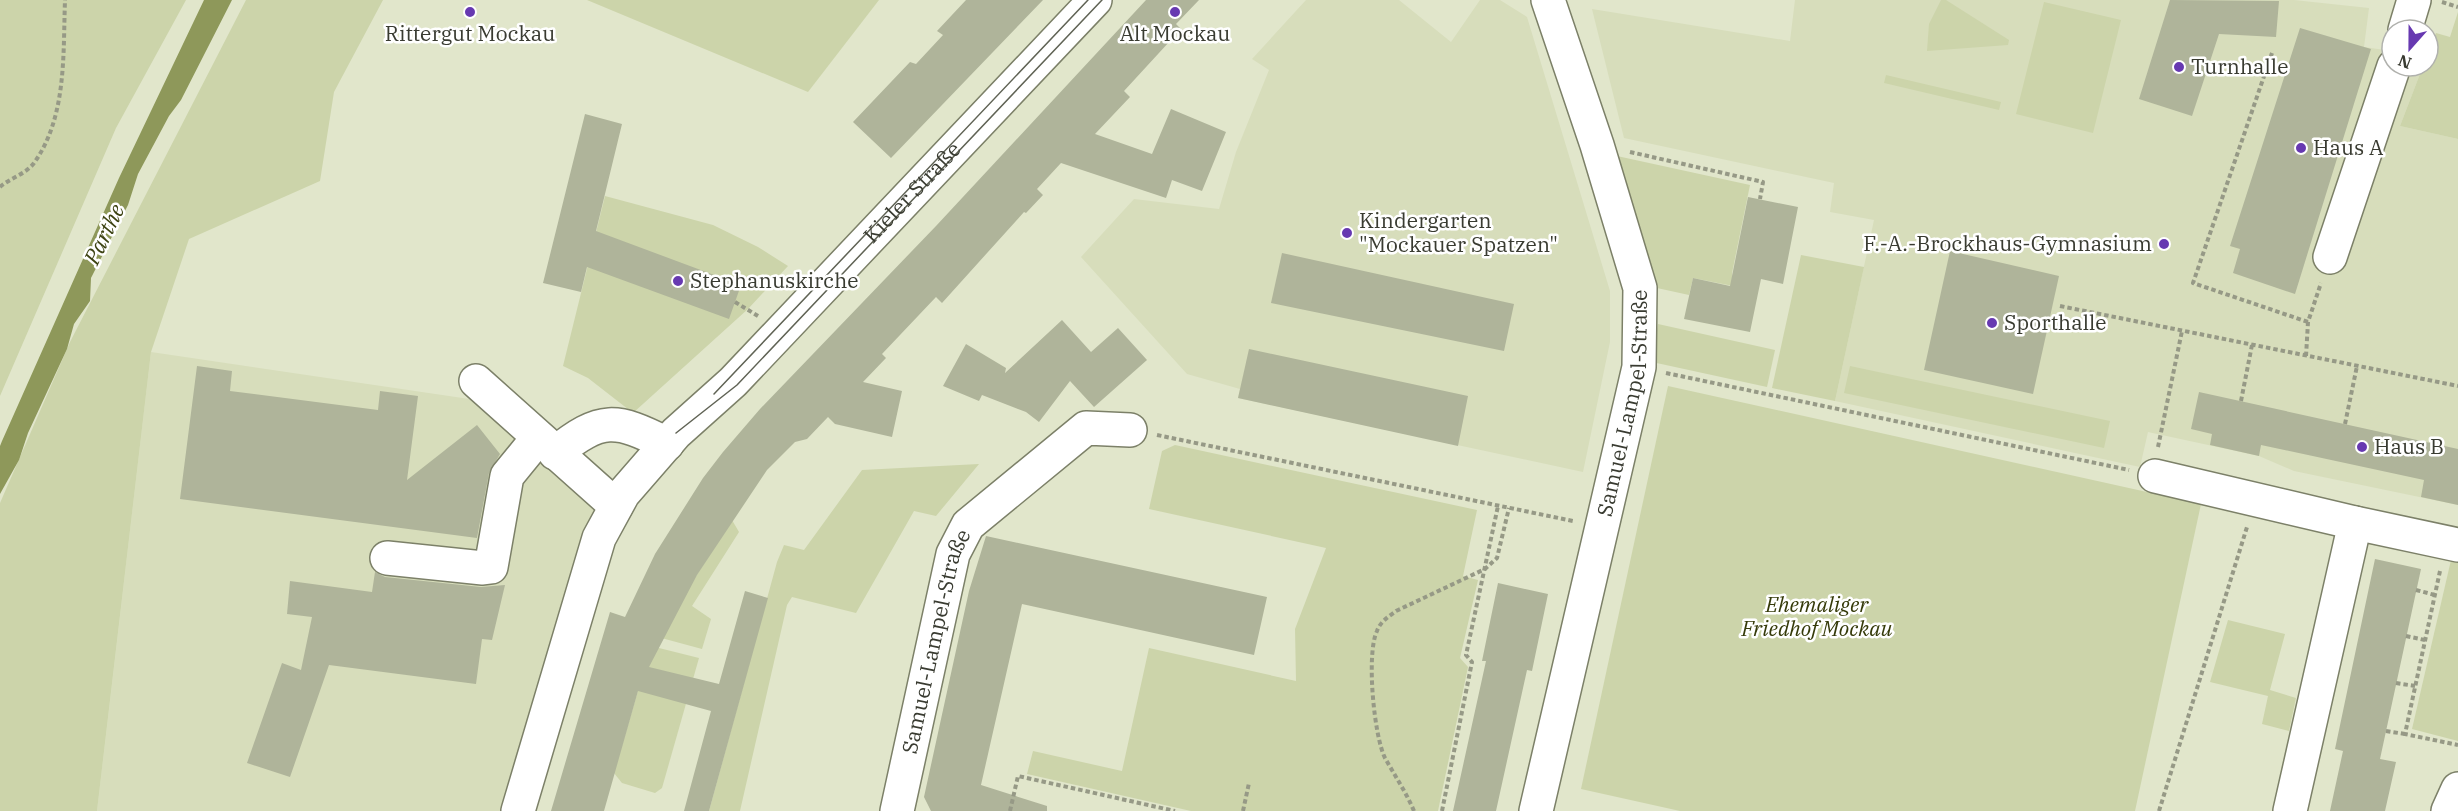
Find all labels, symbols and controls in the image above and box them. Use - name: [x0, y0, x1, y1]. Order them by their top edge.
- marker: Rittergut Mockau: [463, 5, 477, 19]
- marker: Alt Mockau: [1168, 5, 1182, 19]
- north arrow: [2380, 18, 2440, 78]
- place label: Rittergut Mockau: [385, 19, 555, 47]
- place label: Alt Mockau: [1120, 19, 1230, 47]
- text: N: [2395, 50, 2414, 74]
- place label: Turnhalle: [2191, 52, 2288, 80]
- marker: Turnhalle: [2172, 60, 2186, 74]
- place label: Haus A: [2313, 133, 2384, 161]
- street label: Kieler Straße: [857, 135, 966, 249]
- marker: Haus A: [2294, 141, 2308, 155]
- water label: Parthe: [76, 199, 131, 270]
- place label: Kindergarten "Mockauer Spatzen": [1359, 206, 1558, 258]
- marker: Kindergarten "Mockauer Spatzen": [1340, 226, 1354, 240]
- place label: F.-A.-Brockhaus-Gymnasium: [1863, 229, 2152, 257]
- marker: F.-A.-Brockhaus-Gymnasium: [2157, 237, 2171, 251]
- place label: Stephanuskirche: [690, 266, 859, 294]
- marker: Stephanuskirche: [671, 274, 685, 288]
- street label: Samuel-Lampel-Straße: [1590, 289, 1653, 519]
- place label: Sporthalle: [2004, 308, 2107, 336]
- marker: Sporthalle: [1985, 316, 1999, 330]
- place label: Haus B: [2374, 432, 2444, 460]
- marker: Haus B: [2355, 440, 2369, 454]
- street label: Samuel-Lampel-Straße: [895, 524, 977, 756]
- park label: Ehemaliger Friedhof Mockau: [1740, 590, 1893, 642]

